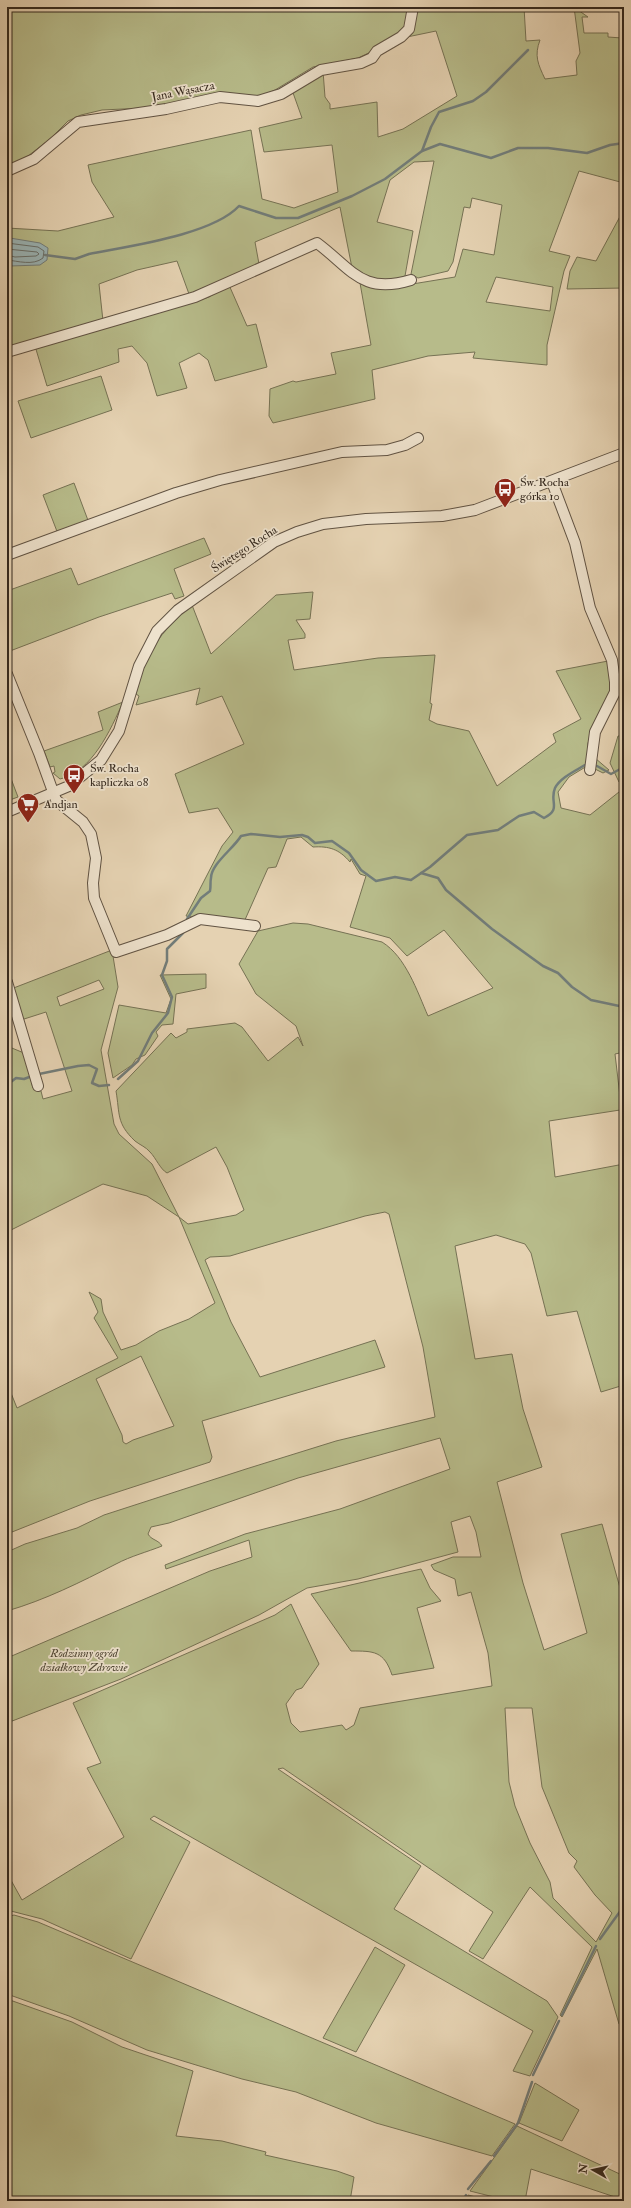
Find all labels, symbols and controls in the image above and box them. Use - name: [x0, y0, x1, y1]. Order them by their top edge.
- street label: Jana Wąsacza: [149, 78, 217, 105]
- place label: Św. Rocha górka 10: [520, 475, 570, 504]
- bus stop icon: Św. Rocha górka 10: [492, 476, 518, 509]
- street label: Świętego Rocha: [209, 522, 281, 576]
- place label: Św. Rocha kapliczka 08: [90, 761, 149, 790]
- bus stop icon: Św. Rocha kapliczka 08: [61, 762, 87, 795]
- supermarket icon: Andjan: [15, 791, 41, 824]
- place label: Andjan: [43, 797, 78, 812]
- park label: Rodzinny ogród działkowy Zdrowie: [39, 1646, 129, 1675]
- north arrow: [573, 2150, 613, 2190]
- text: N: [576, 2162, 591, 2175]

